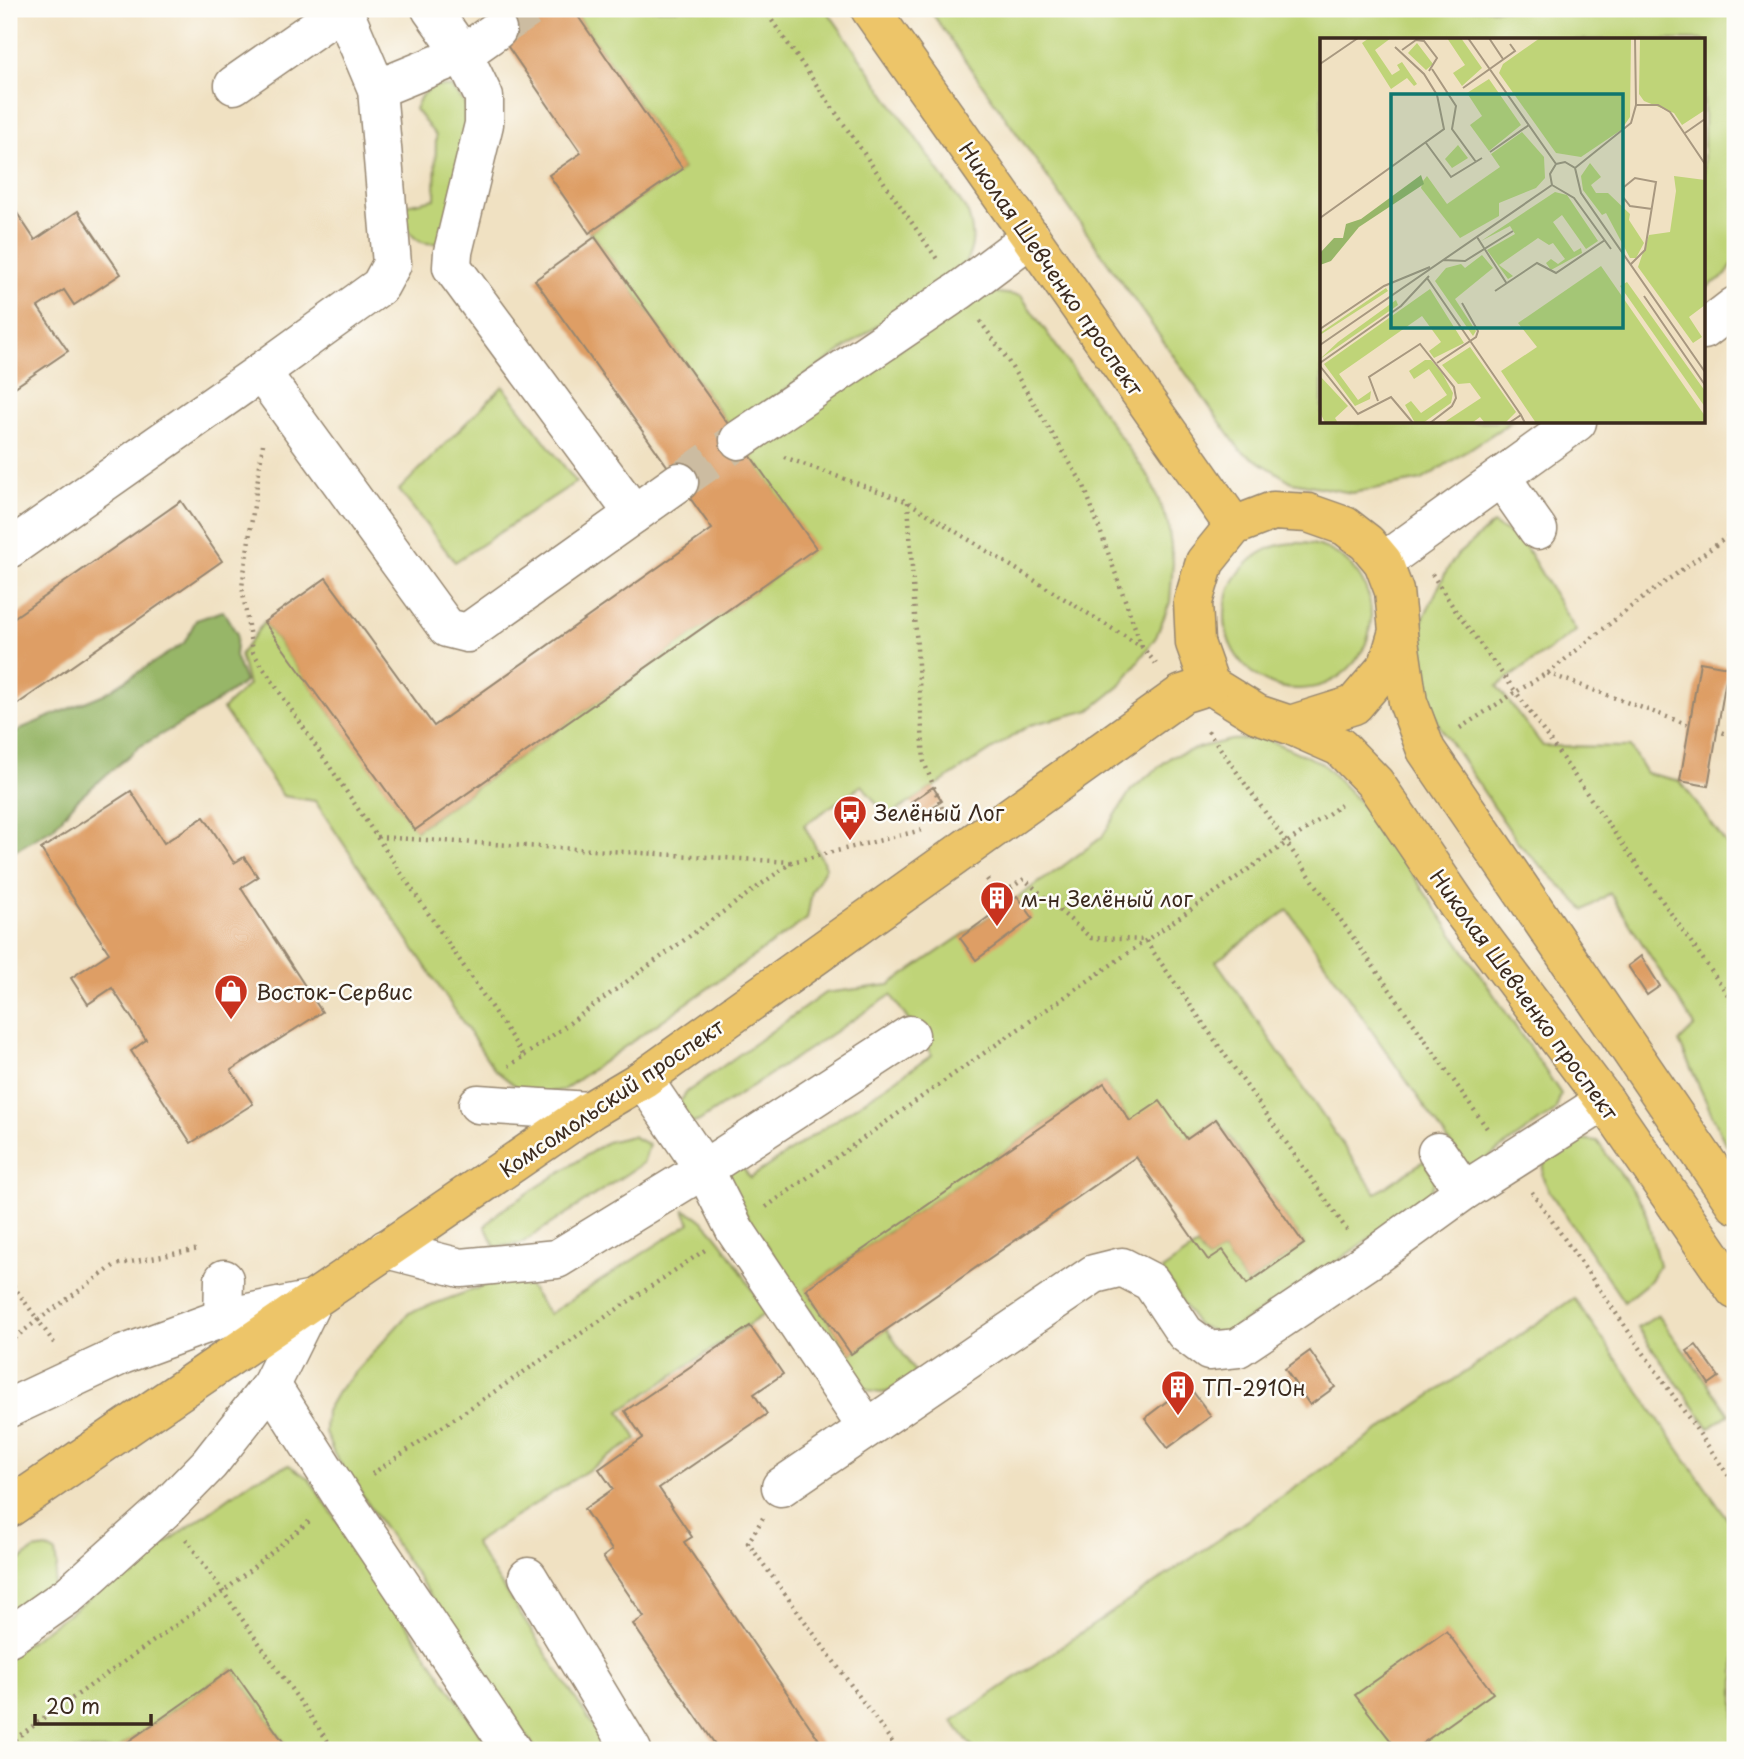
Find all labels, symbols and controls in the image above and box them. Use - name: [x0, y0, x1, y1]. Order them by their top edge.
- inset map: [1320, 38, 1706, 424]
- street label: Николая Шевченко проспект: [952, 135, 1152, 402]
- bus stop icon: Зелёный Лог: [831, 793, 869, 842]
- place label: Зелёный Лог: [874, 796, 1005, 828]
- street label: Николая Шевченко проспект: [1423, 862, 1627, 1127]
- building icon: м-н Зелёный лог: [978, 879, 1016, 928]
- place label: м-н Зелёный лог: [1021, 882, 1193, 914]
- shop icon: Восток-Сервис: [212, 972, 250, 1021]
- place label: Восток-Сервис: [256, 975, 412, 1007]
- street label: Комсомольский проспект: [492, 1009, 730, 1184]
- building icon: ТП-2910н: [1159, 1368, 1197, 1417]
- place label: ТП-2910н: [1202, 1371, 1305, 1403]
- scale bar: [35, 1682, 150, 1726]
- text: 20 m: [46, 1689, 100, 1721]

